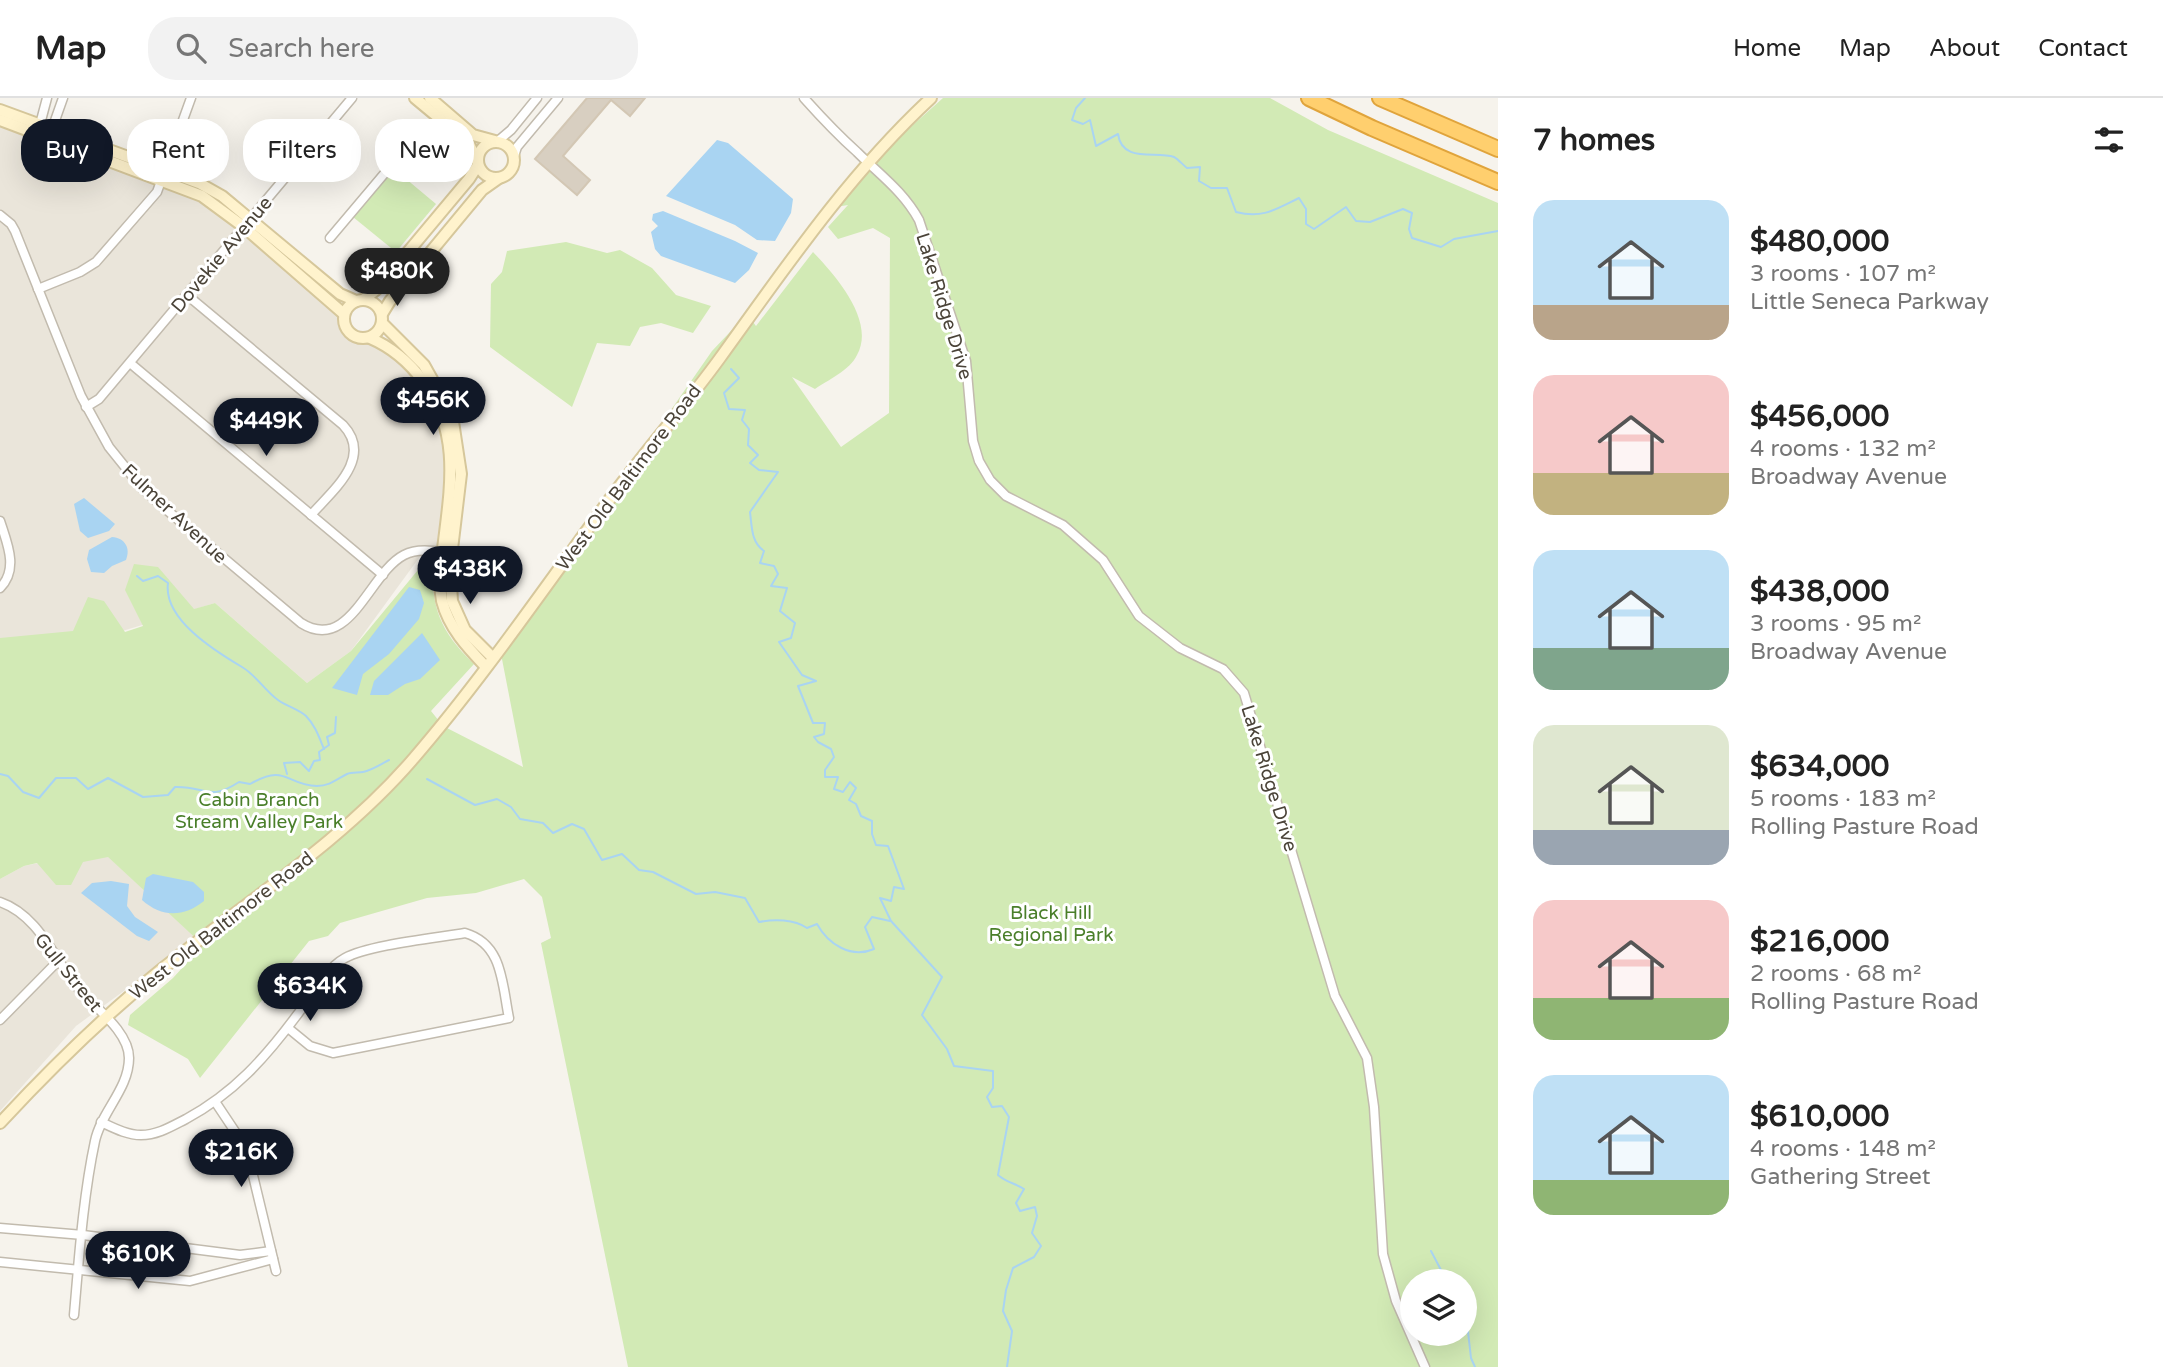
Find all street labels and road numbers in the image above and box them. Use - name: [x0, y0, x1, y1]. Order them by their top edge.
- street label: Dovekie Avenue: [167, 192, 277, 317]
- street label: Lake Ridge Drive: [911, 230, 977, 382]
- street label: West Old Baltimore Road: [552, 380, 706, 575]
- street label: Fulmer Avenue: [117, 459, 231, 568]
- street label: Lake Ridge Drive: [1236, 702, 1302, 854]
- street label: West Old Baltimore Road: [125, 847, 318, 1004]
- street label: Gull Street: [30, 929, 107, 1016]

